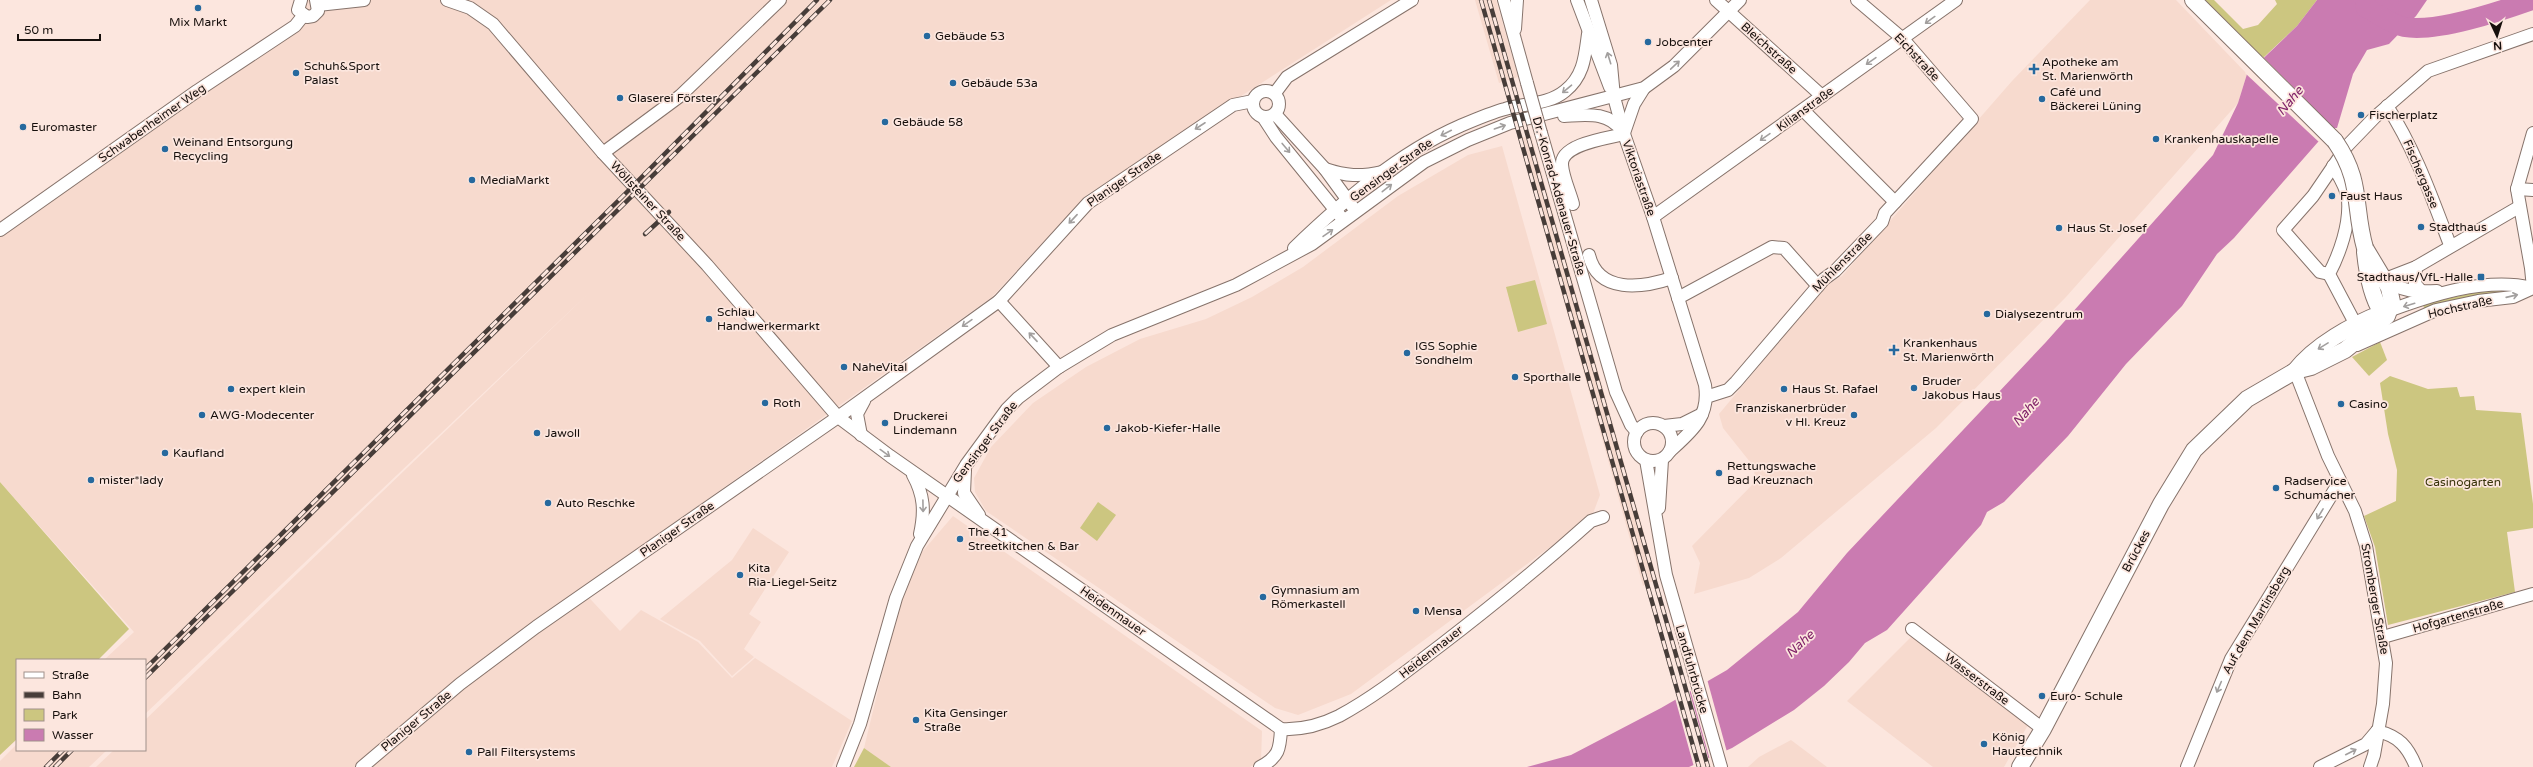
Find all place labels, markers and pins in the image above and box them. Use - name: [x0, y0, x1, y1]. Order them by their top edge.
- marker: Mix Markt: [193, 3, 203, 13]
- place label: Mix Markt: [169, 15, 227, 29]
- place label: Gebäude 53: [935, 29, 1005, 43]
- marker: Gebäude 53: [922, 31, 932, 41]
- place label: Jobcenter: [1656, 35, 1713, 49]
- marker: Jobcenter: [1643, 37, 1653, 47]
- place label: Apotheke am St. Marienwörth: [2042, 55, 2133, 83]
- place label: Schuh&Sport Palast: [304, 59, 380, 87]
- marker: Apotheke am St. Marienwörth: [2029, 64, 2039, 74]
- marker: Schuh&Sport Palast: [291, 68, 301, 78]
- place label: Gebäude 53a: [961, 76, 1038, 90]
- marker: Gebäude 53a: [948, 78, 958, 88]
- place label: Café und Bäckerei Lüning: [2050, 85, 2141, 113]
- place label: Glaserei Förster: [628, 91, 717, 105]
- marker: Glaserei Förster: [615, 93, 625, 103]
- marker: Café und Bäckerei Lüning: [2037, 94, 2047, 104]
- place label: Fischerplatz: [2369, 108, 2438, 122]
- marker: Fischerplatz: [2356, 110, 2366, 120]
- place label: Gebäude 58: [893, 115, 963, 129]
- marker: Gebäude 58: [880, 117, 890, 127]
- place label: Euromaster: [31, 120, 97, 134]
- marker: Euromaster: [18, 122, 28, 132]
- place label: Krankenhauskapelle: [2164, 132, 2279, 146]
- marker: Krankenhauskapelle: [2151, 134, 2161, 144]
- place label: Weinand Entsorgung Recycling: [173, 135, 293, 163]
- marker: Weinand Entsorgung Recycling: [160, 144, 170, 154]
- place label: MediaMarkt: [480, 173, 550, 187]
- marker: MediaMarkt: [467, 175, 477, 185]
- place label: Faust Haus: [2340, 189, 2403, 203]
- marker: Faust Haus: [2327, 191, 2337, 201]
- place label: Stadthaus: [2429, 220, 2487, 234]
- place label: Haus St. Josef: [2067, 221, 2147, 235]
- marker: Stadthaus: [2416, 222, 2426, 232]
- marker: Haus St. Josef: [2054, 223, 2064, 233]
- place label: Stadthaus/VfL-Halle: [2357, 270, 2473, 284]
- marker: Stadthaus/VfL-Halle: [2476, 272, 2486, 282]
- place label: Schlau Handwerkermarkt: [717, 305, 820, 333]
- place label: Dialysezentrum: [1995, 307, 2083, 321]
- marker: Dialysezentrum: [1982, 309, 1992, 319]
- marker: Schlau Handwerkermarkt: [704, 314, 714, 324]
- place label: Krankenhaus St. Marienwörth: [1903, 336, 1994, 364]
- place label: IGS Sophie Sondhelm: [1415, 339, 1478, 367]
- marker: Krankenhaus St. Marienwörth: [1888, 344, 1900, 356]
- marker: IGS Sophie Sondhelm: [1402, 348, 1412, 358]
- place label: NaheVital: [852, 360, 907, 374]
- marker: NaheVital: [839, 362, 849, 372]
- place label: Sporthalle: [1523, 370, 1581, 384]
- marker: Sporthalle: [1510, 372, 1520, 382]
- place label: Bruder Jakobus Haus: [1922, 374, 2001, 402]
- place label: expert klein: [239, 382, 306, 396]
- place label: Haus St. Rafael: [1792, 382, 1878, 396]
- marker: Bruder Jakobus Haus: [1909, 383, 1919, 393]
- marker: expert klein: [226, 384, 236, 394]
- marker: Haus St. Rafael: [1779, 384, 1789, 394]
- place label: Roth: [773, 396, 801, 410]
- place label: Casino: [2349, 397, 2387, 411]
- marker: Roth: [760, 398, 770, 408]
- marker: Casino: [2336, 399, 2346, 409]
- place label: Franziskanerbrüder v Hl. Kreuz: [1735, 401, 1846, 429]
- place label: AWG-Modecenter: [210, 408, 315, 422]
- place label: Druckerei Lindemann: [893, 409, 957, 437]
- marker: AWG-Modecenter: [197, 410, 207, 420]
- marker: Franziskanerbrüder v Hl. Kreuz: [1849, 410, 1859, 420]
- marker: Druckerei Lindemann: [880, 418, 890, 428]
- place label: Jakob-Kiefer-Halle: [1115, 421, 1221, 435]
- marker: Jakob-Kiefer-Halle: [1102, 423, 1112, 433]
- place label: Jawoll: [545, 426, 580, 440]
- marker: Jawoll: [532, 428, 542, 438]
- place label: Kaufland: [173, 446, 224, 460]
- marker: Kaufland: [160, 448, 170, 458]
- place label: Rettungswache Bad Kreuznach: [1727, 459, 1816, 487]
- marker: Rettungswache Bad Kreuznach: [1714, 468, 1724, 478]
- place label: mister*lady: [99, 473, 164, 487]
- place label: Radservice Schumacher: [2284, 474, 2356, 502]
- marker: mister*lady: [86, 475, 96, 485]
- marker: Radservice Schumacher: [2271, 483, 2281, 493]
- place label: Auto Reschke: [556, 496, 635, 510]
- marker: Auto Reschke: [543, 498, 553, 508]
- place label: The 41 Streetkitchen & Bar: [968, 525, 1079, 553]
- marker: The 41 Streetkitchen & Bar: [955, 534, 965, 544]
- place label: Kita Ria-Liegel-Seitz: [748, 561, 837, 589]
- marker: Kita Ria-Liegel-Seitz: [735, 570, 745, 580]
- place label: Gymnasium am Römerkastell: [1271, 583, 1360, 611]
- marker: Gymnasium am Römerkastell: [1258, 592, 1268, 602]
- place label: Mensa: [1424, 604, 1462, 618]
- marker: Mensa: [1411, 606, 1421, 616]
- place label: Euro- Schule: [2050, 689, 2123, 703]
- marker: Euro- Schule: [2037, 691, 2047, 701]
- place label: Kita Gensinger Straße: [924, 706, 1008, 734]
- marker: Kita Gensinger Straße: [911, 715, 921, 725]
- place label: König Haustechnik: [1992, 730, 2063, 758]
- marker: König Haustechnik: [1979, 739, 1989, 749]
- place label: Pall Filtersystems: [477, 745, 576, 759]
- marker: Pall Filtersystems: [464, 747, 474, 757]

